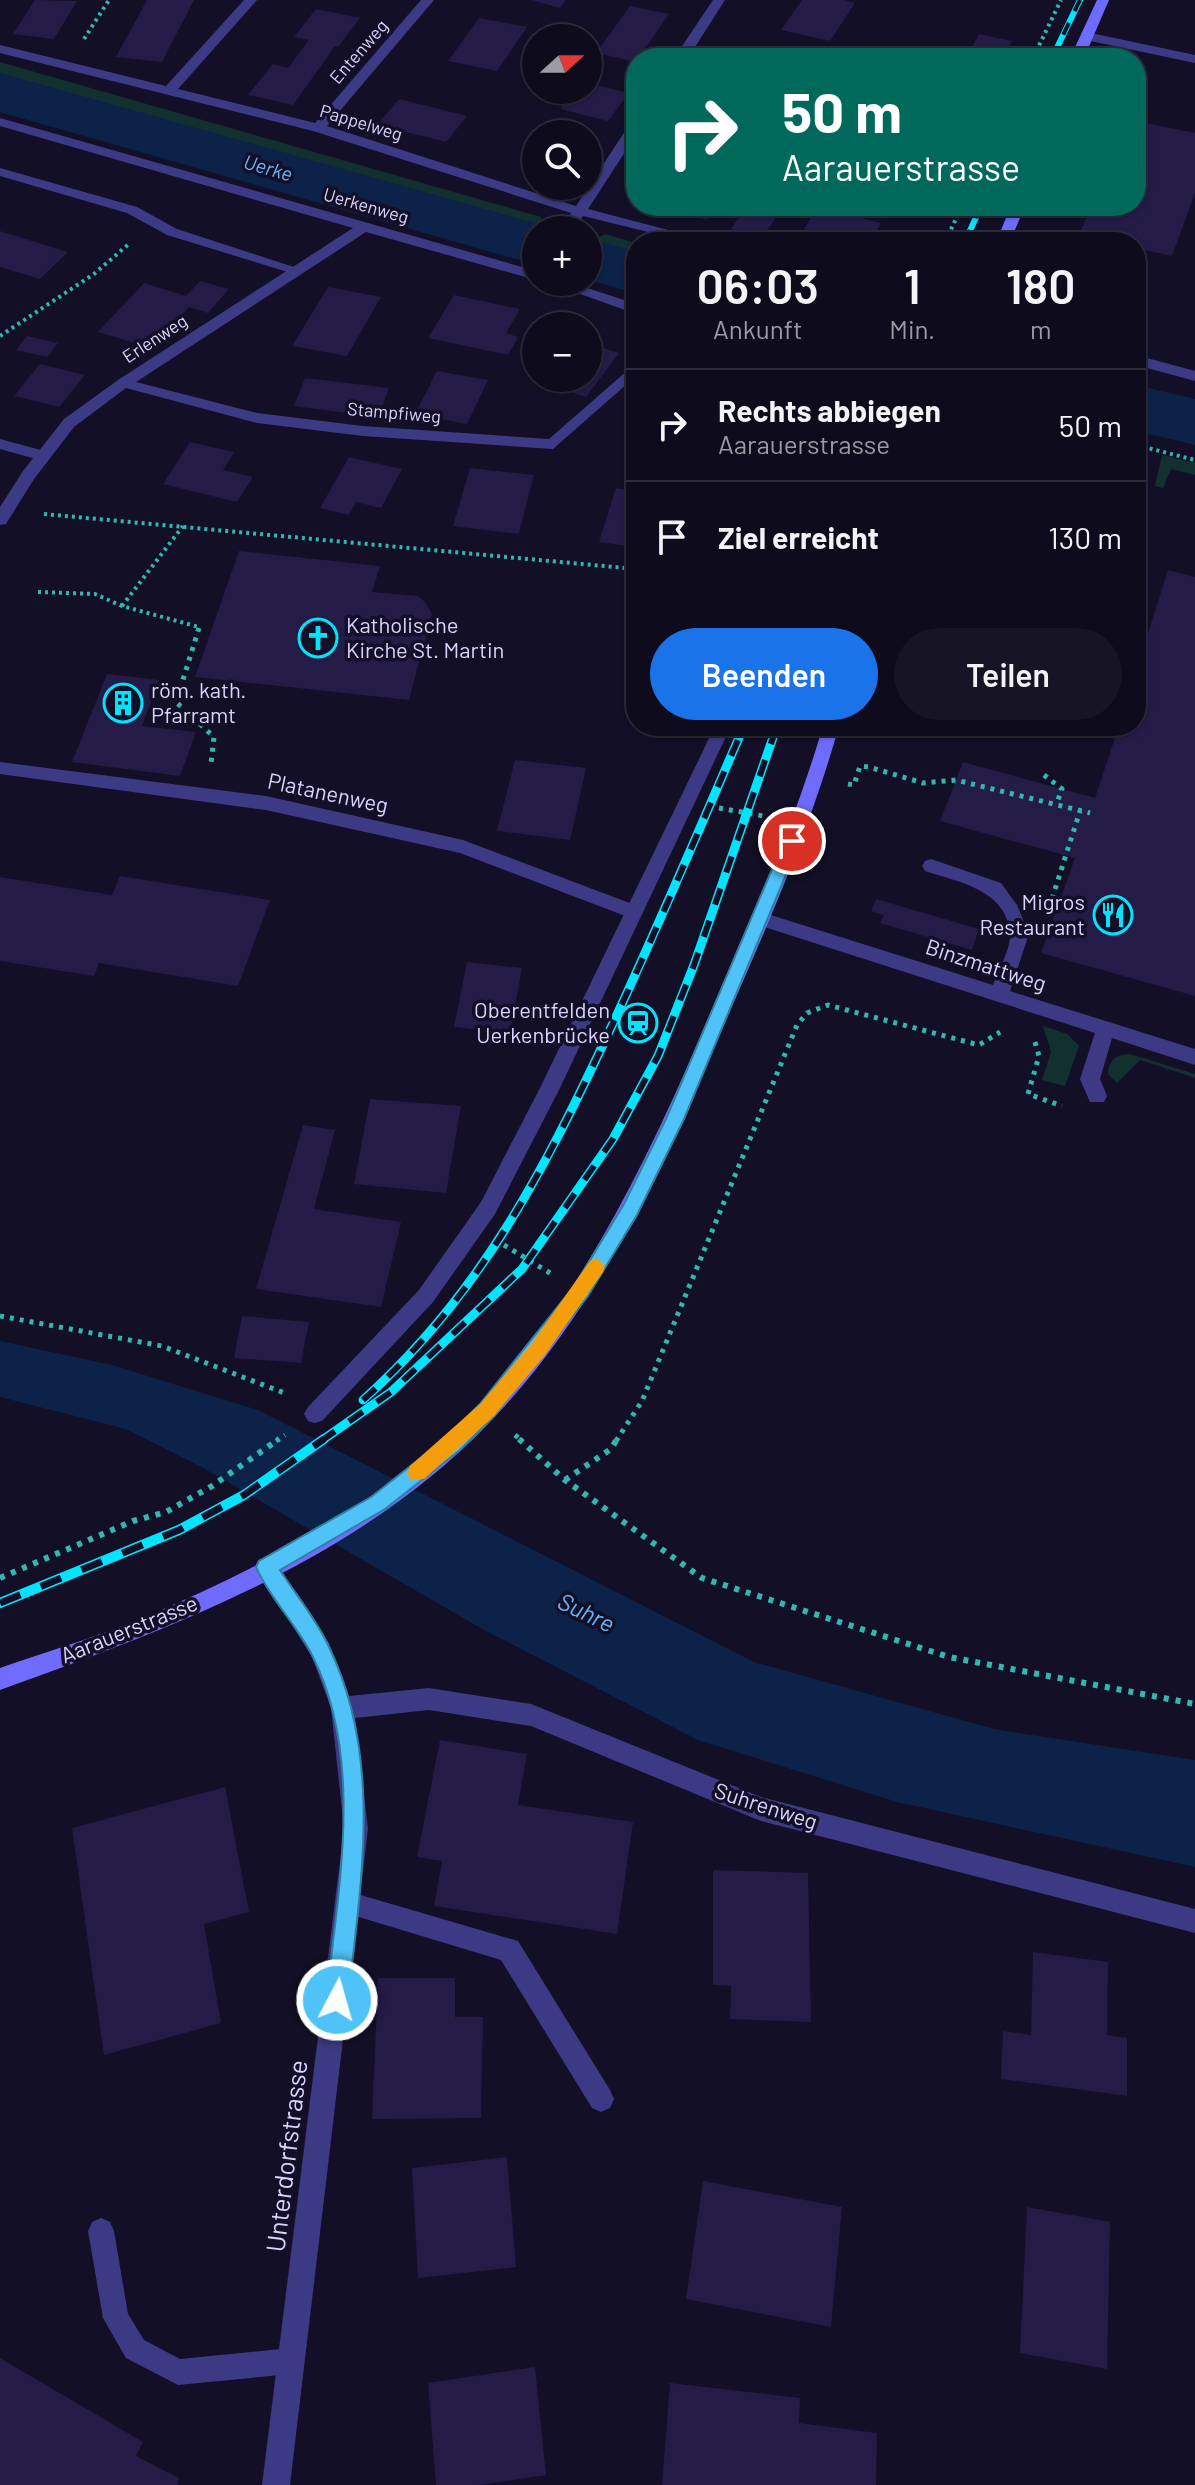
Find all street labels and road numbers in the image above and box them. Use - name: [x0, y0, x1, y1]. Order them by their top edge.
- street label: Entenweg: [324, 15, 392, 88]
- street label: Pappelweg: [317, 99, 405, 145]
- street label: Uerkenweg: [321, 182, 411, 228]
- street label: Erlenweg: [118, 309, 191, 367]
- street label: Stampfiweg: [346, 397, 442, 427]
- street label: Platanenweg: [266, 767, 391, 817]
- street label: Binzmattweg: [923, 932, 1050, 996]
- street label: Aarauerstrasse: [56, 1589, 201, 1667]
- street label: Suhrenweg: [712, 1776, 821, 1834]
- street label: Unterdorfstrasse: [258, 2058, 313, 2254]

